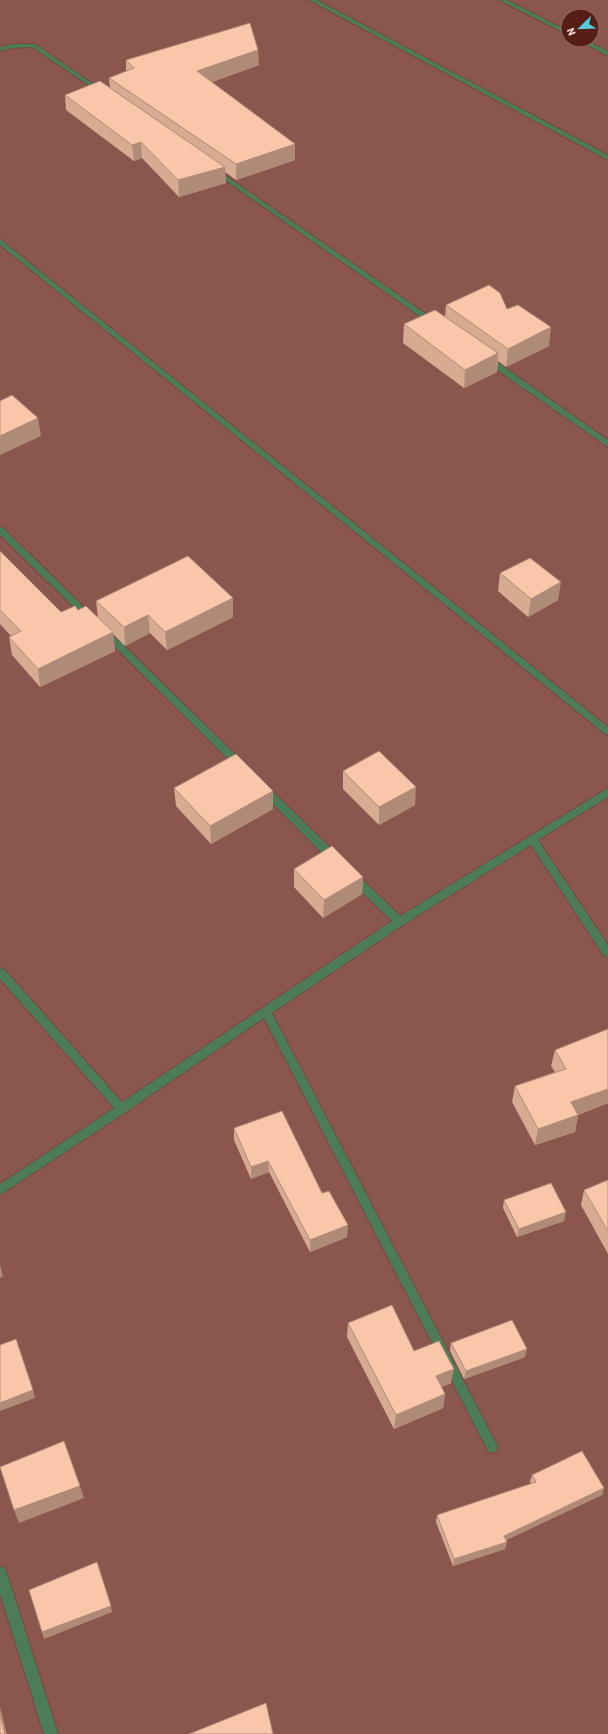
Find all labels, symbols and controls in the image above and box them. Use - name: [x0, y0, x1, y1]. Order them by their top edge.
- north arrow: [560, 8, 600, 48]
- text: N: [563, 25, 580, 38]

